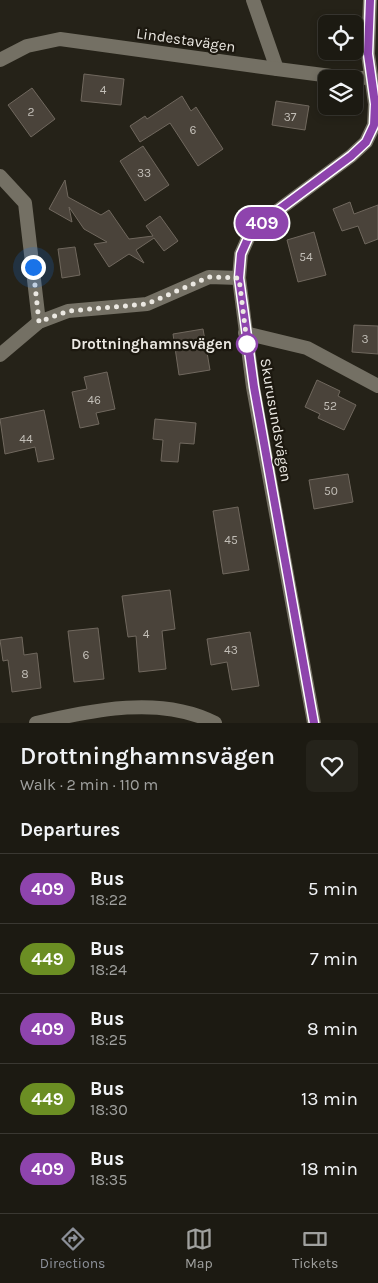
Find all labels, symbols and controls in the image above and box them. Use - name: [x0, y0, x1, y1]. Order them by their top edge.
- map controls: [318, 15, 363, 115]
- button: locate: [318, 15, 363, 60]
- street label: Lindestavägen: [135, 24, 237, 56]
- button: layers: [318, 70, 363, 115]
- house number: 4: [100, 83, 107, 97]
- house number: 2: [28, 105, 35, 119]
- house number: 37: [284, 110, 297, 124]
- house number: 6: [190, 123, 197, 137]
- house number: 33: [137, 166, 151, 180]
- line badge: 409: [233, 207, 291, 239]
- text: 409: [245, 212, 279, 234]
- house number: 54: [299, 250, 313, 264]
- your location: [21, 255, 46, 280]
- house number: 3: [361, 332, 369, 346]
- marker: Drottninghamnsvägen: [236, 333, 258, 355]
- place label: Drottninghamnsvägen: [71, 335, 232, 353]
- street label: Skurusundsvägen: [256, 357, 296, 483]
- house number: 46: [87, 393, 101, 407]
- house number: 52: [323, 399, 337, 413]
- house number: 44: [19, 432, 33, 446]
- house number: 50: [324, 484, 338, 498]
- house number: 45: [224, 533, 238, 547]
- house number: 4: [143, 627, 150, 641]
- house number: 43: [224, 643, 238, 657]
- house number: 6: [83, 648, 90, 662]
- house number: 8: [21, 667, 29, 681]
- button: heart: [306, 740, 358, 792]
- text: Drottninghamnsvägen: [20, 742, 275, 770]
- text: Walk · 2 min · 110 m: [20, 775, 158, 794]
- text: Departures: [20, 819, 120, 841]
- text: Bus: [90, 868, 124, 890]
- text: 409: [31, 878, 64, 900]
- text: 5 min: [308, 878, 358, 900]
- text: 18:22: [90, 890, 127, 909]
- text: Bus: [90, 938, 124, 960]
- text: 449: [31, 948, 64, 970]
- text: 7 min: [310, 948, 358, 970]
- text: 18:24: [90, 960, 127, 979]
- text: Bus: [90, 1008, 124, 1030]
- text: 409: [31, 1018, 64, 1040]
- text: 8 min: [307, 1018, 358, 1040]
- text: 18:25: [90, 1030, 127, 1049]
- text: Bus: [90, 1078, 124, 1100]
- text: 449: [31, 1088, 64, 1110]
- text: 13 min: [301, 1088, 358, 1110]
- text: 18:30: [90, 1100, 128, 1119]
- text: Bus: [90, 1148, 124, 1170]
- text: 409: [31, 1158, 64, 1180]
- text: 18 min: [301, 1158, 358, 1180]
- text: 18:35: [90, 1170, 127, 1189]
- tab: Directions: [40, 1225, 105, 1272]
- tab: Map: [185, 1225, 213, 1272]
- tab: Tickets: [292, 1225, 338, 1272]

